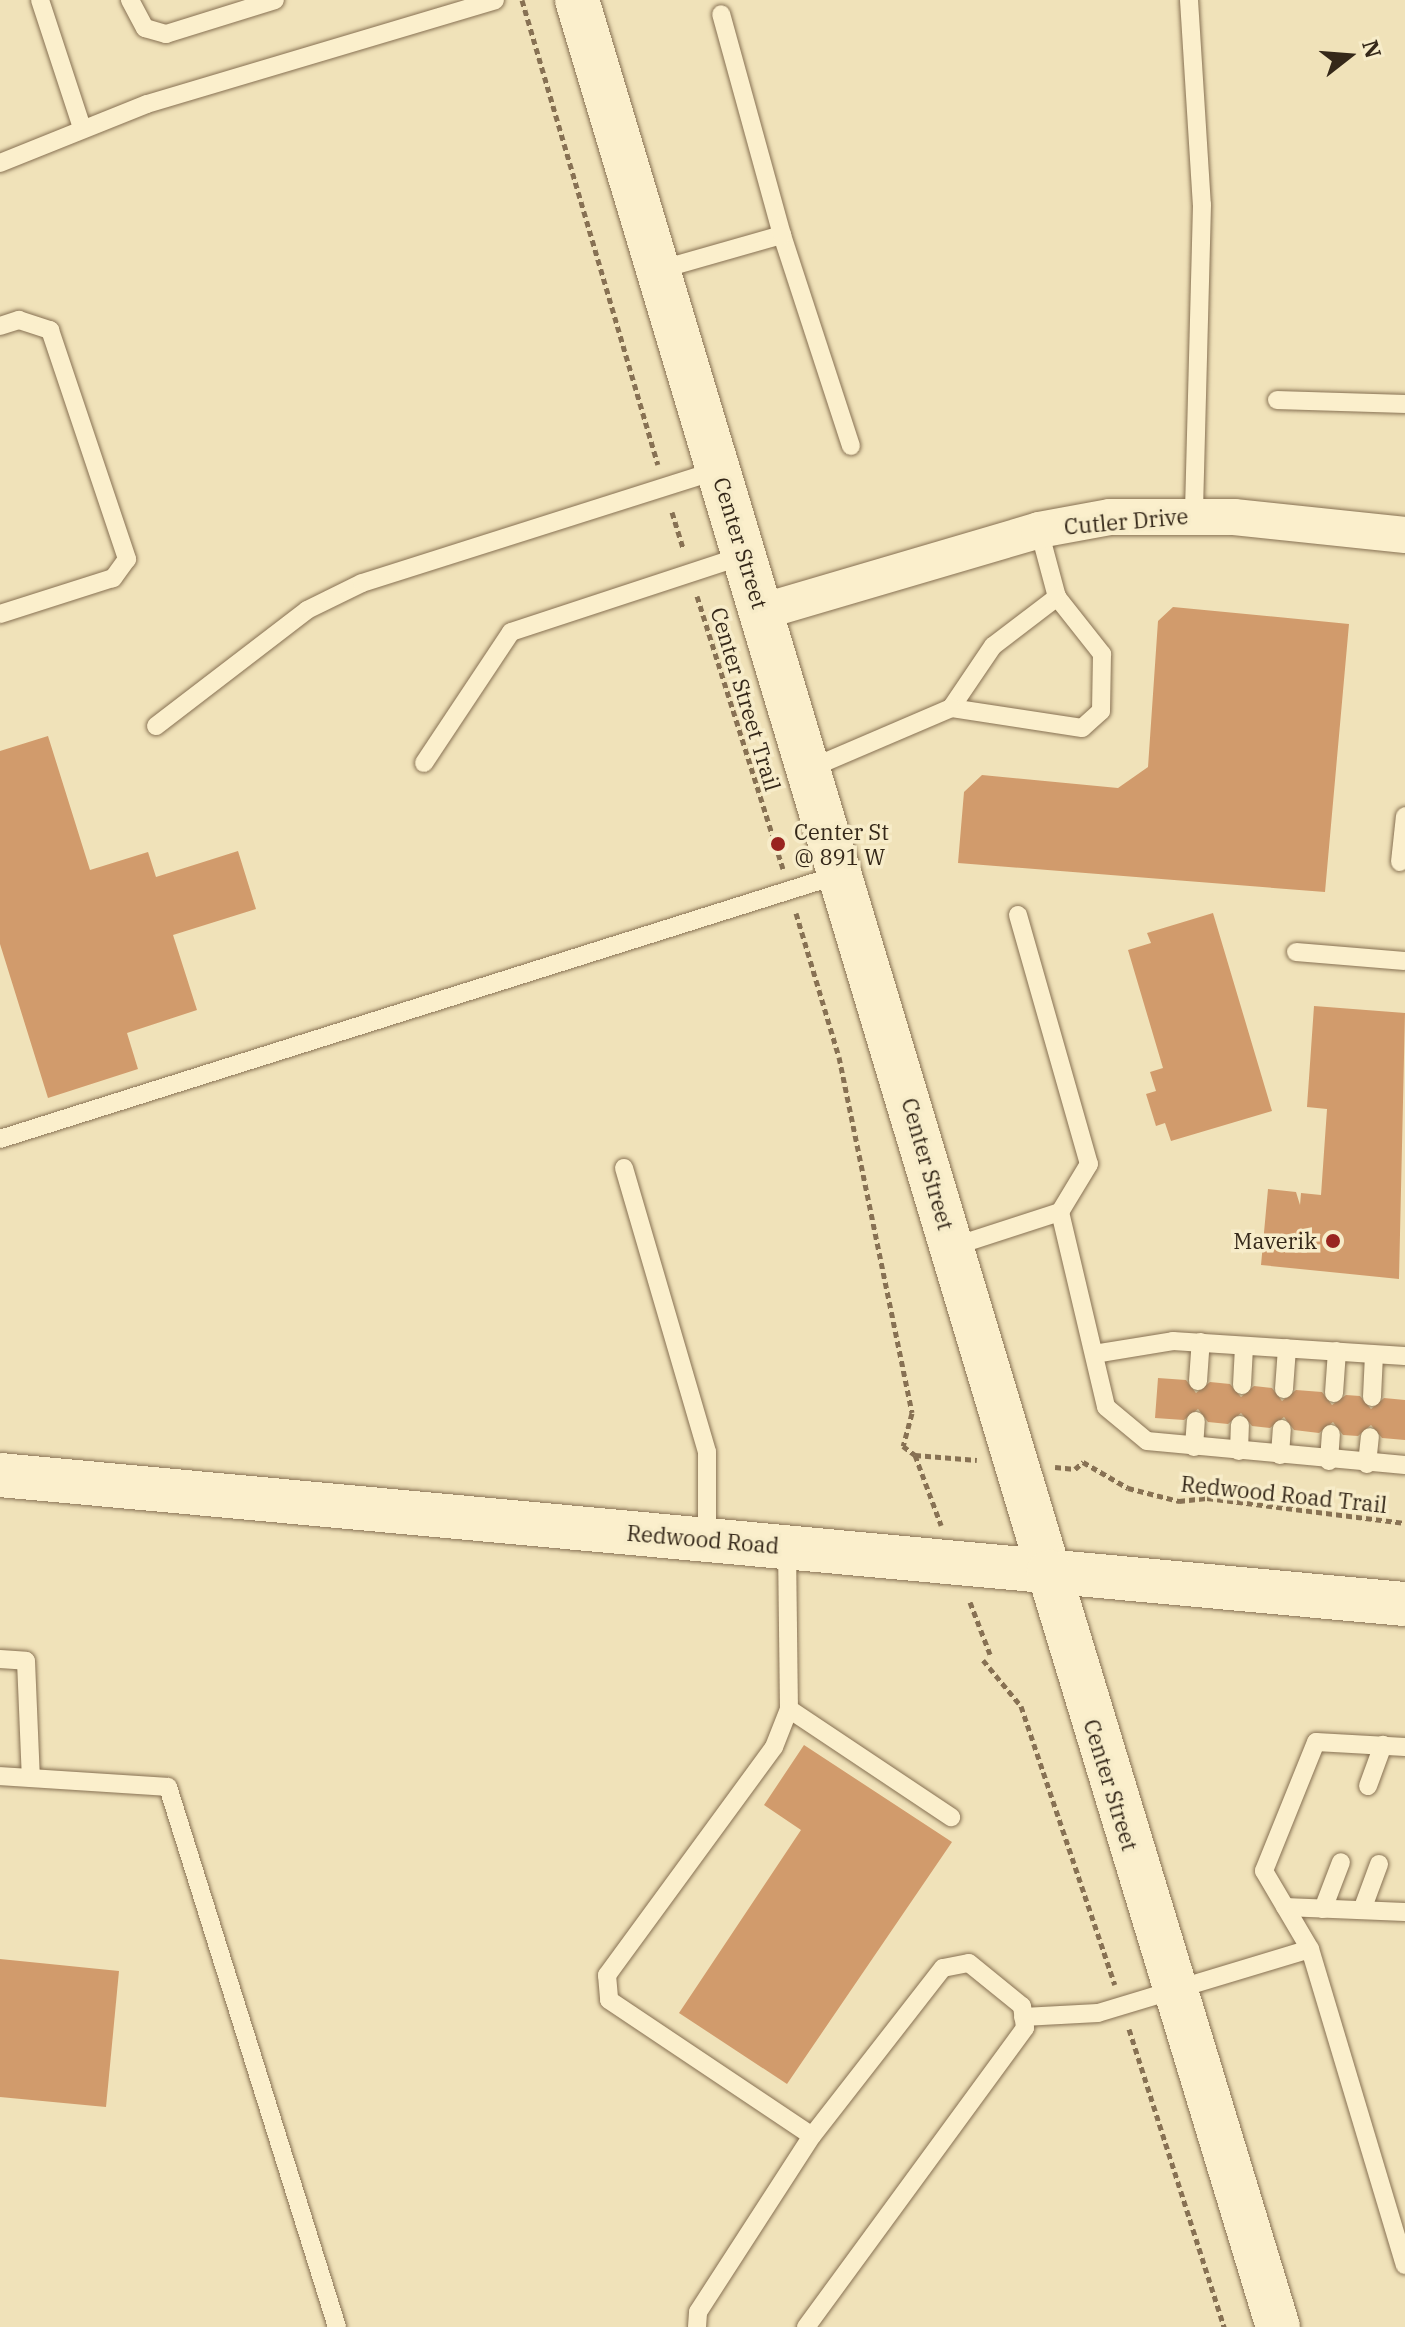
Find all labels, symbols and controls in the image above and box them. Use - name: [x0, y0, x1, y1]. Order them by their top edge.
- north arrow: [1309, 16, 1389, 96]
- text: N: [1356, 36, 1389, 61]
- street label: Center Street: [708, 474, 774, 612]
- street label: Cutler Drive: [1063, 502, 1189, 540]
- street label: Center Street Trail: [706, 604, 786, 794]
- place label: Center St @ 891 W: [794, 818, 889, 870]
- marker: Center St @ 891 W: [769, 835, 787, 853]
- street label: Center Street: [897, 1095, 959, 1233]
- place label: Maverik: [1233, 1228, 1317, 1254]
- marker: Maverik: [1324, 1232, 1342, 1250]
- street label: Redwood Road Trail: [1179, 1470, 1389, 1518]
- street label: Redwood Road: [626, 1519, 780, 1559]
- street label: Center Street: [1078, 1716, 1144, 1854]

